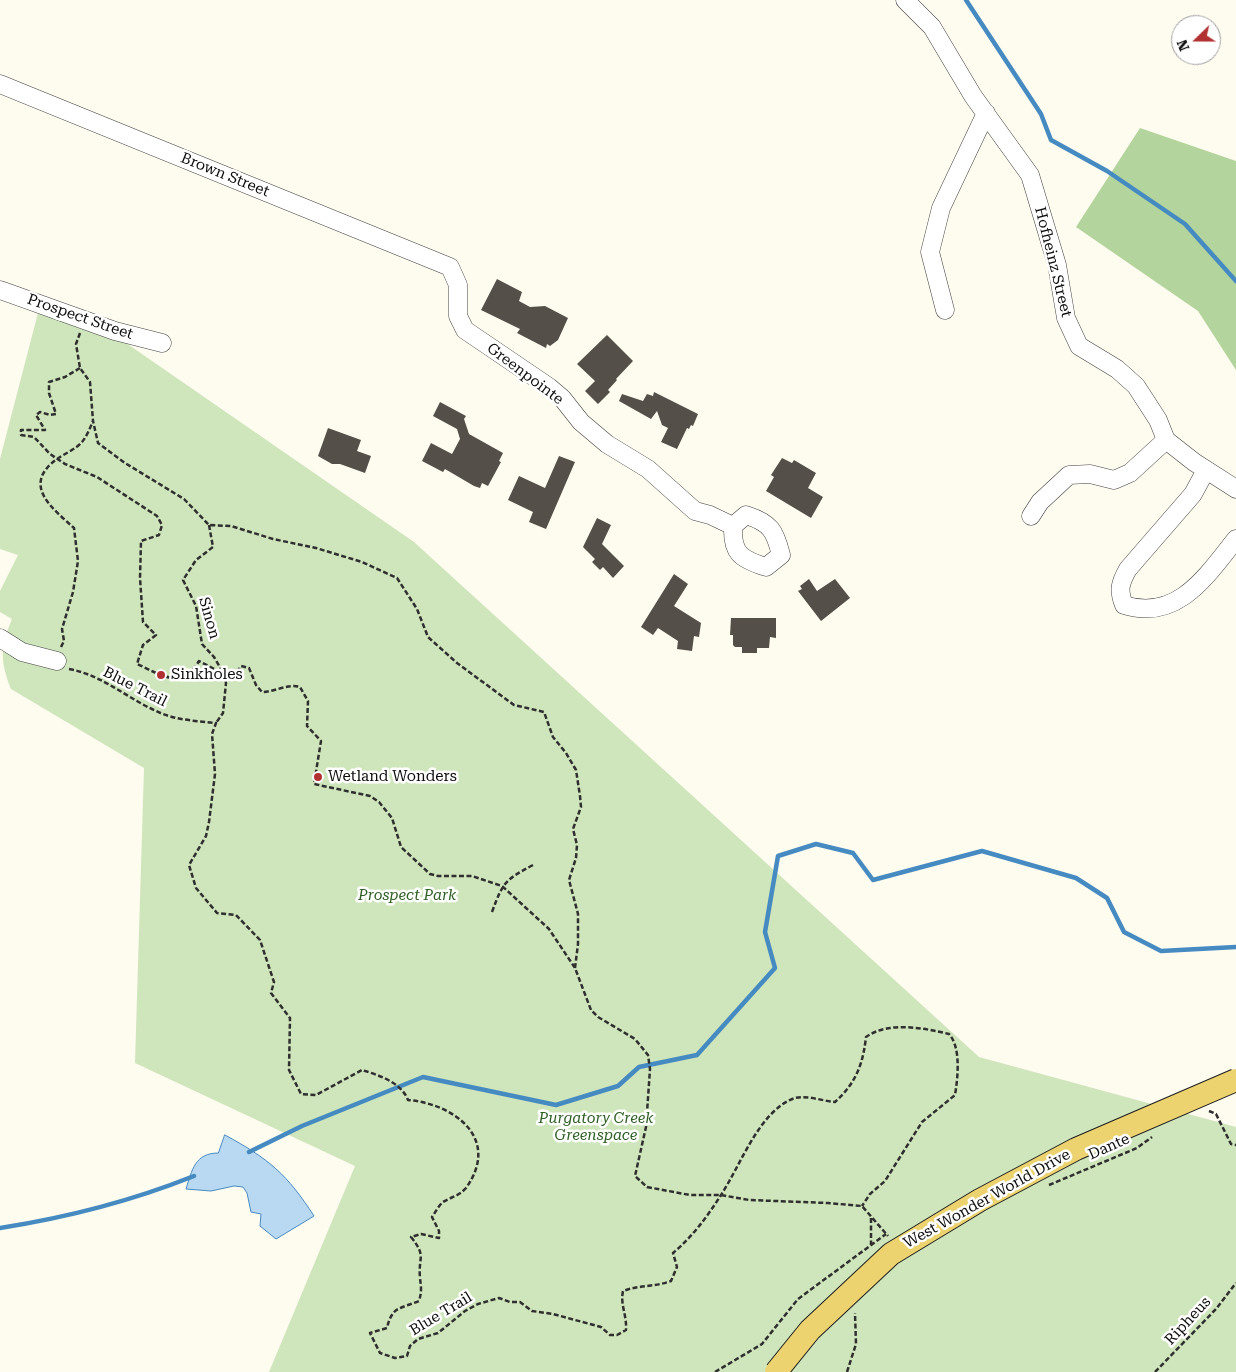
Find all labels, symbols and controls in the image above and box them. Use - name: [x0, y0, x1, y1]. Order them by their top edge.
- north arrow: [1171, 15, 1221, 65]
- text: N: [1174, 37, 1192, 53]
- street label: Brown Street: [178, 149, 272, 201]
- street label: Hofheinz Street: [1031, 205, 1075, 319]
- street label: Prospect Street: [25, 290, 135, 344]
- street label: Greenpointe: [483, 339, 567, 409]
- street label: Sinon: [194, 595, 224, 641]
- street label: Blue Trail: [100, 663, 170, 711]
- place label: Sinkholes: [171, 666, 243, 684]
- marker: Sinkholes: [155, 669, 167, 681]
- place label: Wetland Wonders: [328, 768, 457, 786]
- marker: Wetland Wonders: [312, 771, 324, 783]
- park label: Prospect Park: [358, 887, 456, 905]
- park label: Purgatory Creek Greenspace: [539, 1110, 653, 1145]
- street label: Dante: [1086, 1130, 1132, 1164]
- street label: West Wonder World Drive: [901, 1146, 1073, 1252]
- street label: Blue Trail: [407, 1288, 475, 1340]
- street label: Ripheus: [1161, 1293, 1215, 1349]

